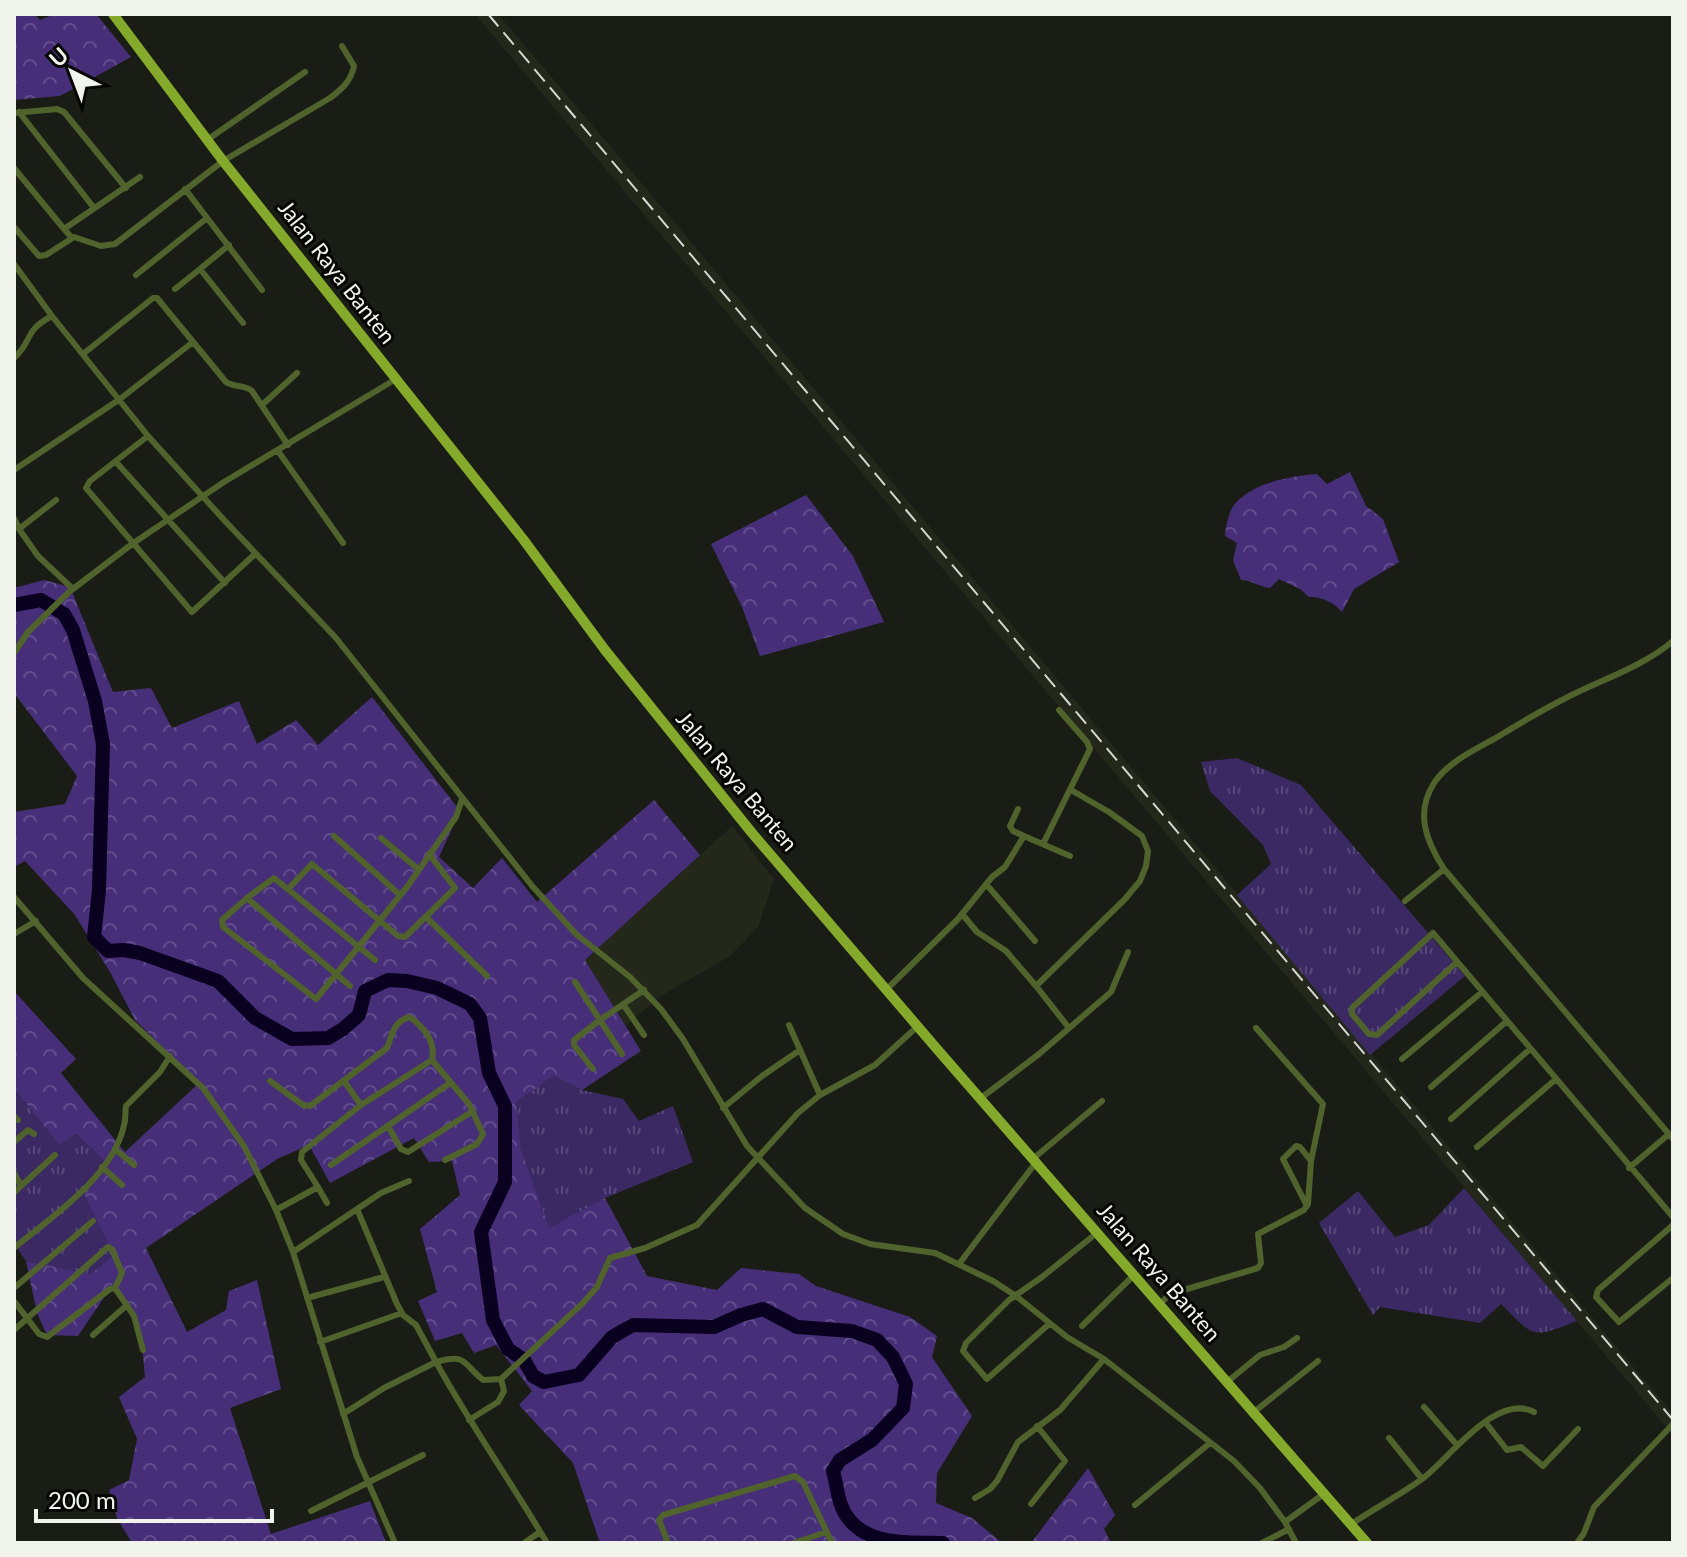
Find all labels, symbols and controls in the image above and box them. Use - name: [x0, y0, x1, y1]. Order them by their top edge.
- north arrow: [32, 32, 112, 112]
- text: U: [43, 41, 73, 72]
- street label: Jalan Raya Banten: [273, 195, 402, 349]
- street label: Jalan Raya Banten: [671, 705, 804, 856]
- street label: Jalan Raya Banten: [1092, 1197, 1227, 1346]
- scale bar: [36, 1473, 272, 1523]
- text: 200 m: [48, 1485, 116, 1514]

